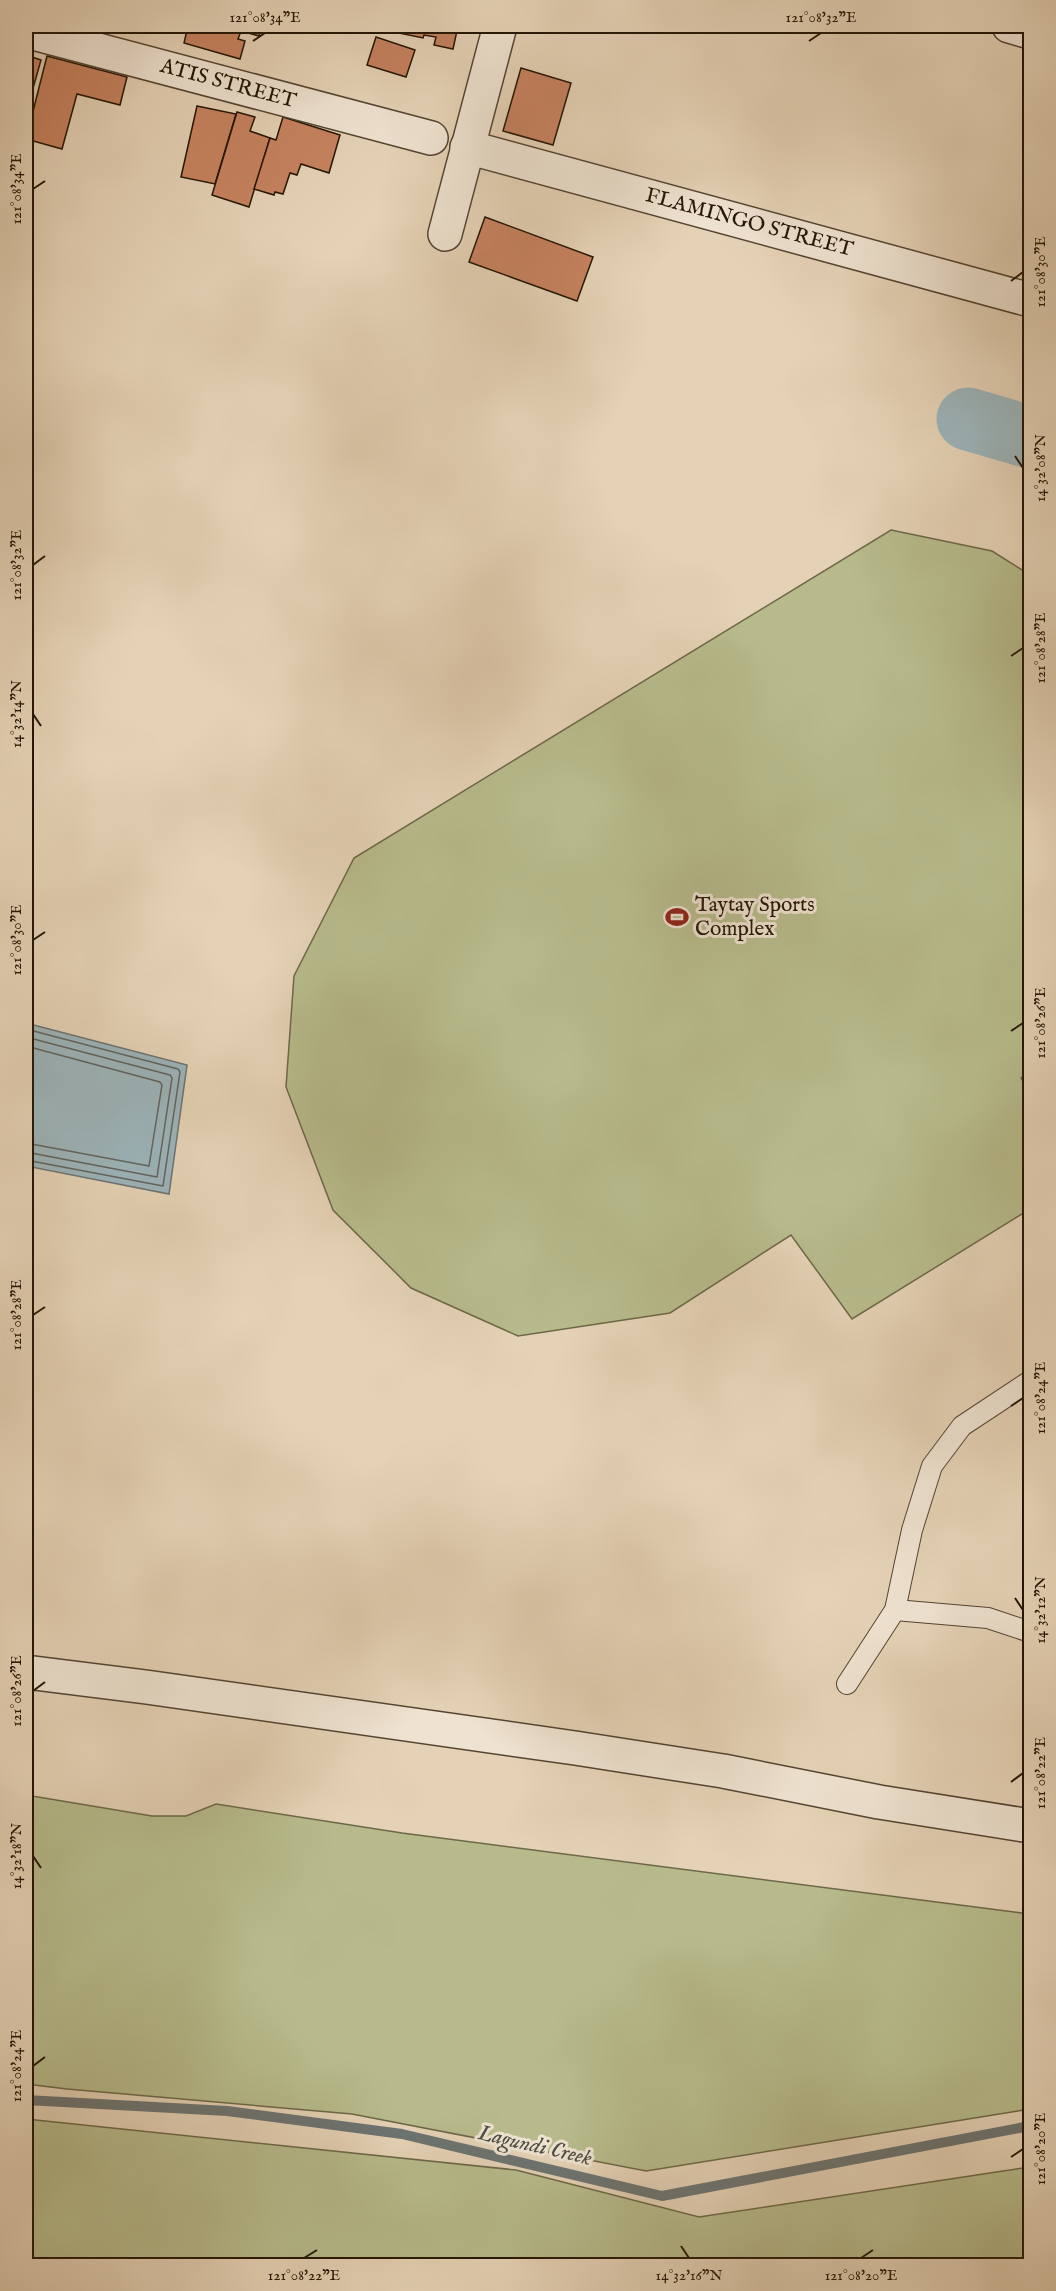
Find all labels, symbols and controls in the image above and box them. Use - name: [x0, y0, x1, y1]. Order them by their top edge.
- text: 121°08'34"E: [229, 8, 301, 27]
- text: 121°08'32"E: [786, 8, 856, 27]
- street label: ATIS STREET: [156, 53, 300, 115]
- text: 121°08'34"E: [7, 153, 26, 225]
- street label: FLAMINGO STREET: [642, 182, 857, 264]
- text: 121°08'30"E: [1031, 236, 1050, 308]
- text: 14°32'08"N: [1031, 434, 1050, 502]
- text: 121°08'32"E: [7, 530, 26, 600]
- text: 121°08'28"E: [1031, 612, 1050, 684]
- text: 14°32'14"N: [7, 680, 26, 748]
- place label: Taytay Sports Complex: [695, 892, 815, 943]
- text: 121°08'30"E: [7, 904, 26, 976]
- sports icon: Taytay Sports Complex: [664, 904, 690, 930]
- text: 121°08'26"E: [1031, 987, 1050, 1059]
- text: 121°08'28"E: [7, 1279, 26, 1351]
- text: 121°08'24"E: [1031, 1362, 1050, 1434]
- text: 14°32'12"N: [1031, 1576, 1050, 1644]
- text: 121°08'26"E: [7, 1655, 26, 1727]
- text: 121°08'22"E: [1031, 1737, 1050, 1809]
- text: 14°32'18"N: [7, 1823, 26, 1889]
- text: 121°08'24"E: [7, 2030, 26, 2102]
- text: 121°08'20"E: [1031, 2113, 1050, 2185]
- water label: Lagundi Creek: [474, 2119, 595, 2173]
- text: 121°08'22"E: [268, 2266, 340, 2285]
- text: 14°32'16"N: [656, 2266, 722, 2285]
- text: 121°08'20"E: [825, 2266, 897, 2285]

